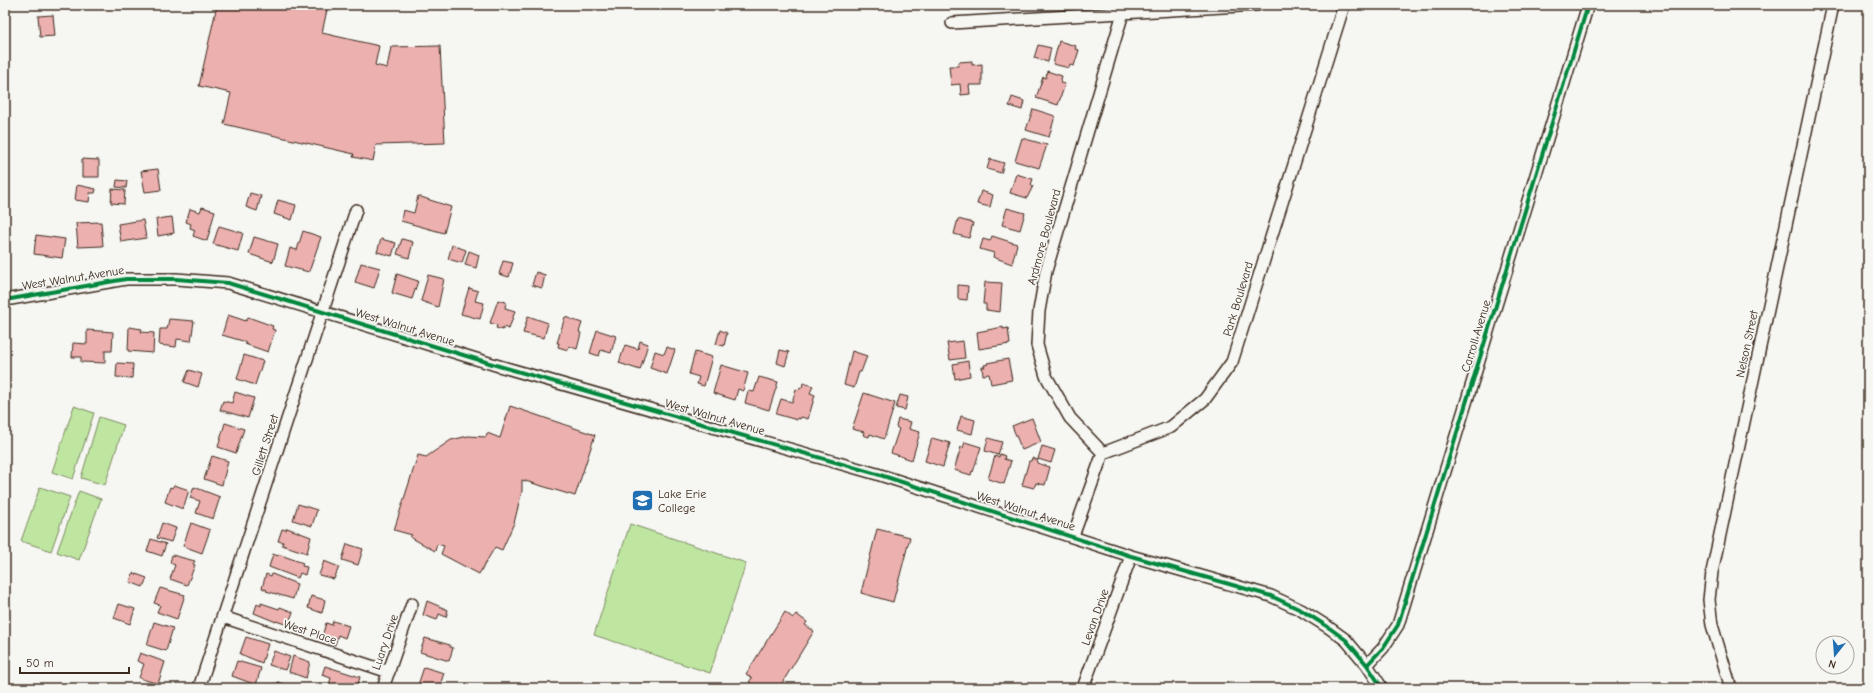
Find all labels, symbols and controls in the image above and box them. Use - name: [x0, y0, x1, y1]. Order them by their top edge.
- street label: Ardmore Boulevard: [1024, 187, 1064, 287]
- street label: Park Boulevard: [1220, 260, 1256, 338]
- street label: West Walnut Avenue: [21, 263, 125, 293]
- street label: Carroll Avenue: [1458, 298, 1494, 374]
- street label: West Walnut Avenue: [354, 305, 456, 349]
- street label: Nelson Street: [1733, 308, 1761, 379]
- street label: West Walnut Avenue: [663, 396, 767, 438]
- street label: Gillett Street: [249, 412, 282, 477]
- place label: Lake Erie College: [658, 487, 706, 515]
- school or university icon: Lake Erie College: [630, 488, 656, 514]
- street label: West Walnut Avenue: [975, 488, 1077, 534]
- street label: Levan Drive: [1078, 587, 1112, 647]
- street label: Luary Drive: [369, 612, 401, 672]
- street label: West Place: [282, 617, 338, 647]
- north arrow: [1815, 635, 1855, 675]
- scale bar: [20, 649, 129, 675]
- text: 50 m: [26, 656, 54, 670]
- text: N: [1827, 657, 1838, 671]

